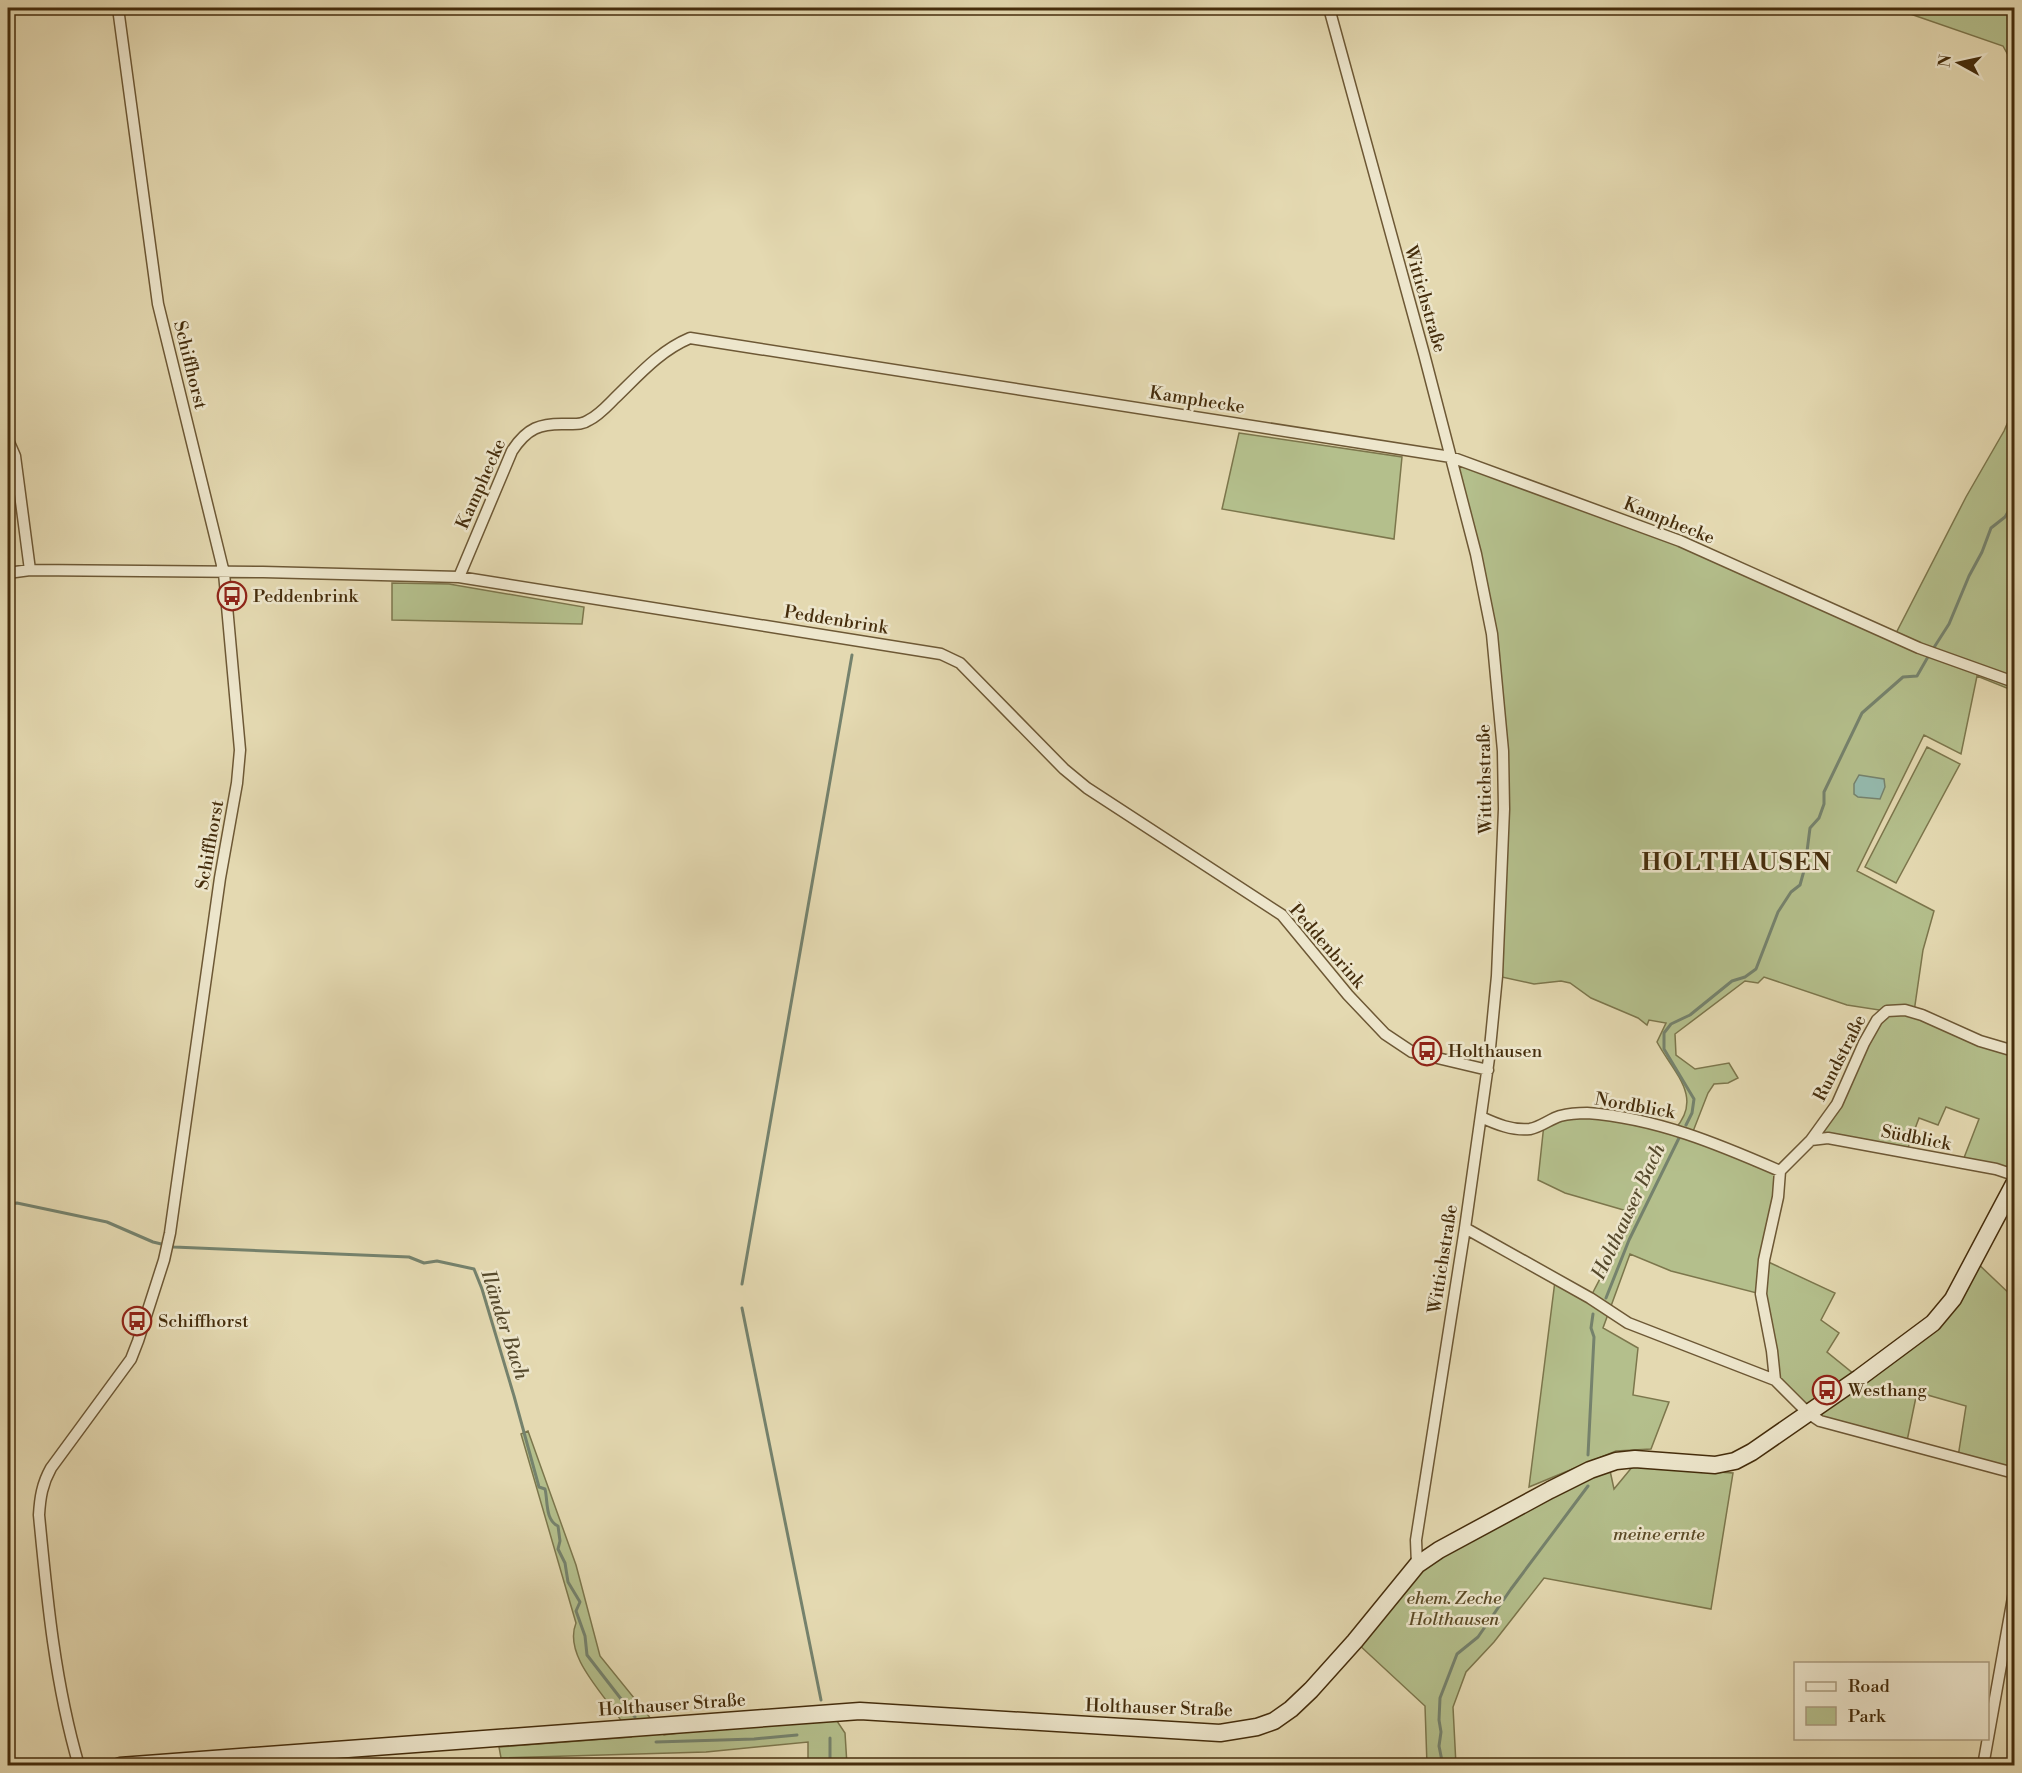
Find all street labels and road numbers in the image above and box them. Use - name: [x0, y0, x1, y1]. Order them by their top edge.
- street label: Wittichstraße: [1398, 242, 1451, 355]
- street label: Schiffhorst: [168, 318, 212, 412]
- street label: Kamphecke: [1148, 381, 1246, 419]
- street label: Kamphecke: [451, 435, 511, 533]
- street label: Kamphecke: [1620, 492, 1718, 550]
- street label: Peddenbrink: [782, 600, 891, 640]
- street label: Wittichstraße: [1473, 724, 1497, 835]
- street label: Schiffhorst: [191, 798, 229, 892]
- street label: Peddenbrink: [1284, 899, 1371, 994]
- street label: Rundstraße: [1808, 1011, 1872, 1105]
- street label: Nordblick: [1593, 1088, 1679, 1125]
- street label: Südblick: [1879, 1120, 1955, 1156]
- street label: Wittichstraße: [1423, 1203, 1463, 1316]
- street label: Holthauser Straße: [598, 1688, 746, 1722]
- street label: Holthauser Straße: [1085, 1694, 1233, 1722]

